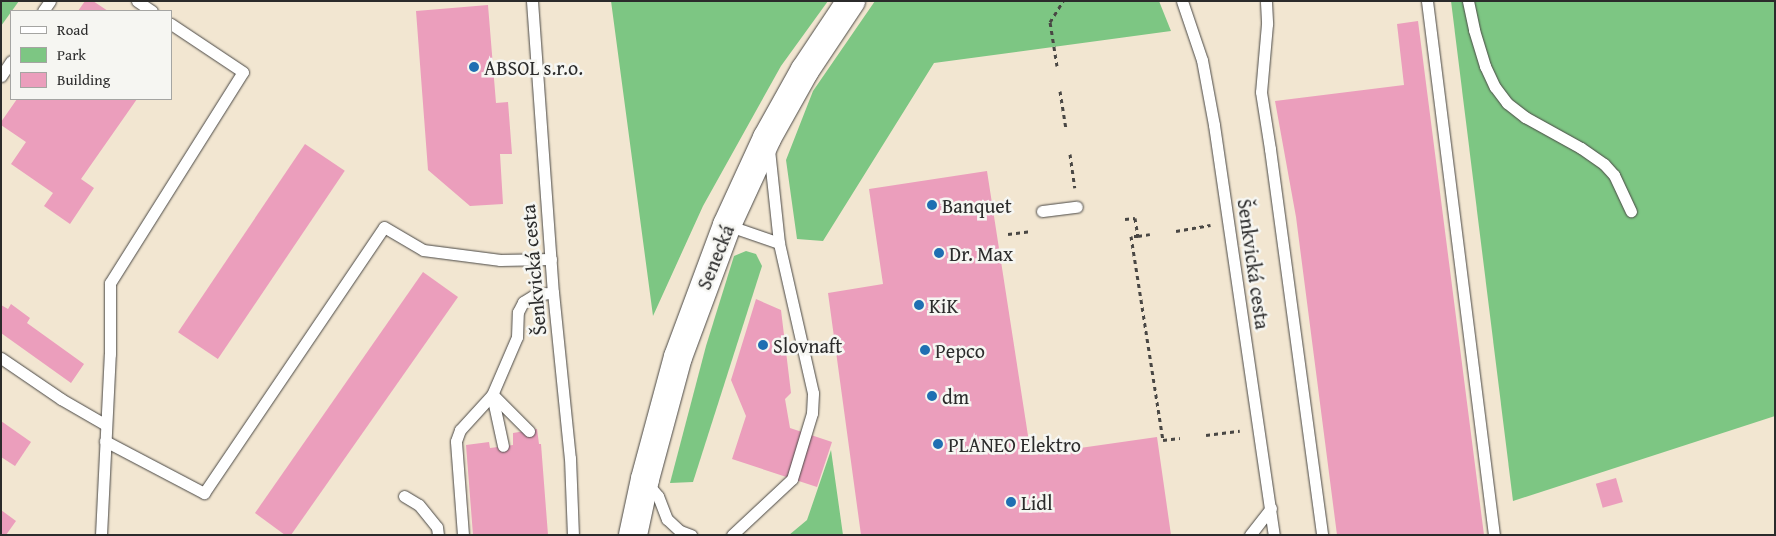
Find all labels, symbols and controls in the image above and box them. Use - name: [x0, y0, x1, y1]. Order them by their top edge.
- legend: [10, 10, 172, 100]
- text: Road: [57, 19, 88, 40]
- text: Park: [57, 44, 86, 65]
- place label: ABSOL s.r.o.: [484, 55, 583, 79]
- marker: ABSOL s.r.o.: [468, 61, 480, 73]
- text: Building: [57, 69, 110, 90]
- place label: Banquet: [942, 193, 1012, 217]
- street label: Šenkvická cesta: [1233, 197, 1275, 331]
- marker: Banquet: [926, 199, 938, 211]
- street label: Šenkvická cesta: [515, 204, 551, 336]
- street label: Senecká: [691, 221, 739, 293]
- place label: Dr. Max: [949, 241, 1013, 265]
- marker: Dr. Max: [933, 247, 945, 259]
- place label: KiK: [929, 293, 958, 317]
- marker: KiK: [913, 299, 925, 311]
- place label: Slovnaft: [773, 333, 842, 357]
- place label: Pepco: [935, 338, 985, 362]
- marker: Slovnaft: [757, 339, 769, 351]
- marker: Pepco: [919, 344, 931, 356]
- place label: dm: [942, 384, 969, 408]
- marker: dm: [926, 390, 938, 402]
- place label: PLANEO Elektro: [948, 432, 1081, 456]
- marker: PLANEO Elektro: [932, 438, 944, 450]
- place label: Lidl: [1021, 490, 1053, 514]
- marker: Lidl: [1005, 496, 1017, 508]

